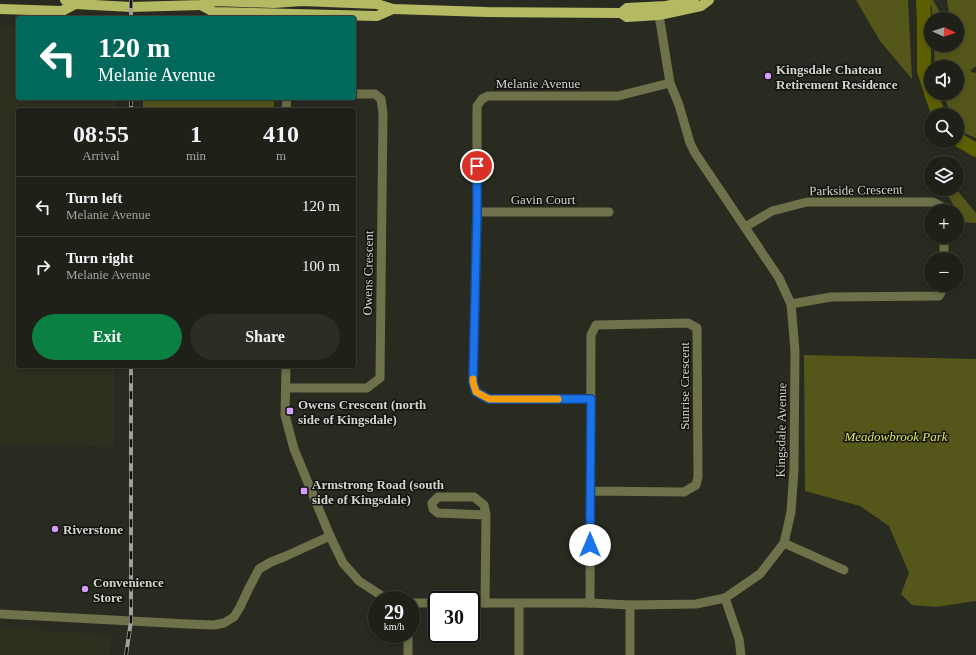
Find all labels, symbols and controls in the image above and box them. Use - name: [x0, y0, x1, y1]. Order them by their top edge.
- north arrow: [924, 12, 964, 52]
- map controls: [924, 12, 964, 292]
- icon: left: [32, 32, 84, 84]
- text: 120 m: [98, 32, 170, 63]
- button: sound: [924, 60, 964, 100]
- place label: Kingsdale Chateau Retirement Residence: [776, 62, 898, 92]
- text: Melanie Avenue: [98, 65, 215, 85]
- marker: Kingsdale Chateau Retirement Residence: [763, 71, 773, 81]
- street label: Melanie Avenue: [496, 76, 581, 91]
- button: search: [924, 108, 964, 148]
- text: 08:55: [73, 121, 129, 147]
- text: 1: [190, 121, 202, 147]
- text: 410: [263, 121, 299, 147]
- text: Arrival: [82, 148, 120, 163]
- text: min: [186, 148, 206, 163]
- text: m: [276, 148, 286, 163]
- pin: [460, 149, 494, 183]
- icon: arrive: [466, 155, 488, 177]
- button: layers: [924, 156, 964, 196]
- street label: Parkside Crescent: [809, 182, 903, 198]
- text: Turn left: [66, 190, 123, 206]
- street label: Gavin Court: [511, 192, 576, 207]
- icon: left: [32, 196, 54, 218]
- text: 120 m: [302, 198, 340, 214]
- button: +: [924, 204, 964, 244]
- text: Melanie Avenue: [66, 207, 151, 222]
- street label: Owens Crescent: [360, 230, 376, 316]
- text: Turn right: [66, 250, 133, 266]
- button: −: [924, 252, 964, 292]
- icon: right: [32, 256, 54, 278]
- text: 100 m: [302, 258, 340, 274]
- text: Melanie Avenue: [66, 267, 151, 282]
- button: Exit: [32, 314, 182, 360]
- button: Share: [190, 314, 340, 360]
- street label: Sunrise Crescent: [677, 342, 692, 430]
- street label: Kingsdale Avenue: [773, 382, 789, 477]
- place label: Owens Crescent (north side of Kingsdale): [298, 397, 427, 427]
- marker: Owens Crescent (north side of Kingsdale): [285, 406, 295, 416]
- park label: Meadowbrook Park: [843, 429, 948, 444]
- place label: Armstrong Road (south side of Kingsdale): [312, 477, 445, 507]
- marker: Armstrong Road (south side of Kingsdale): [299, 486, 309, 496]
- place label: Riverstone: [63, 522, 123, 537]
- marker: Riverstone: [50, 524, 60, 534]
- position arrow: [569, 524, 611, 566]
- place label: Convenience Store: [93, 575, 164, 605]
- marker: Convenience Store: [80, 584, 90, 594]
- speed limit sign: 30: [428, 591, 480, 643]
- text: 29: [384, 601, 404, 623]
- text: km/h: [384, 621, 404, 632]

